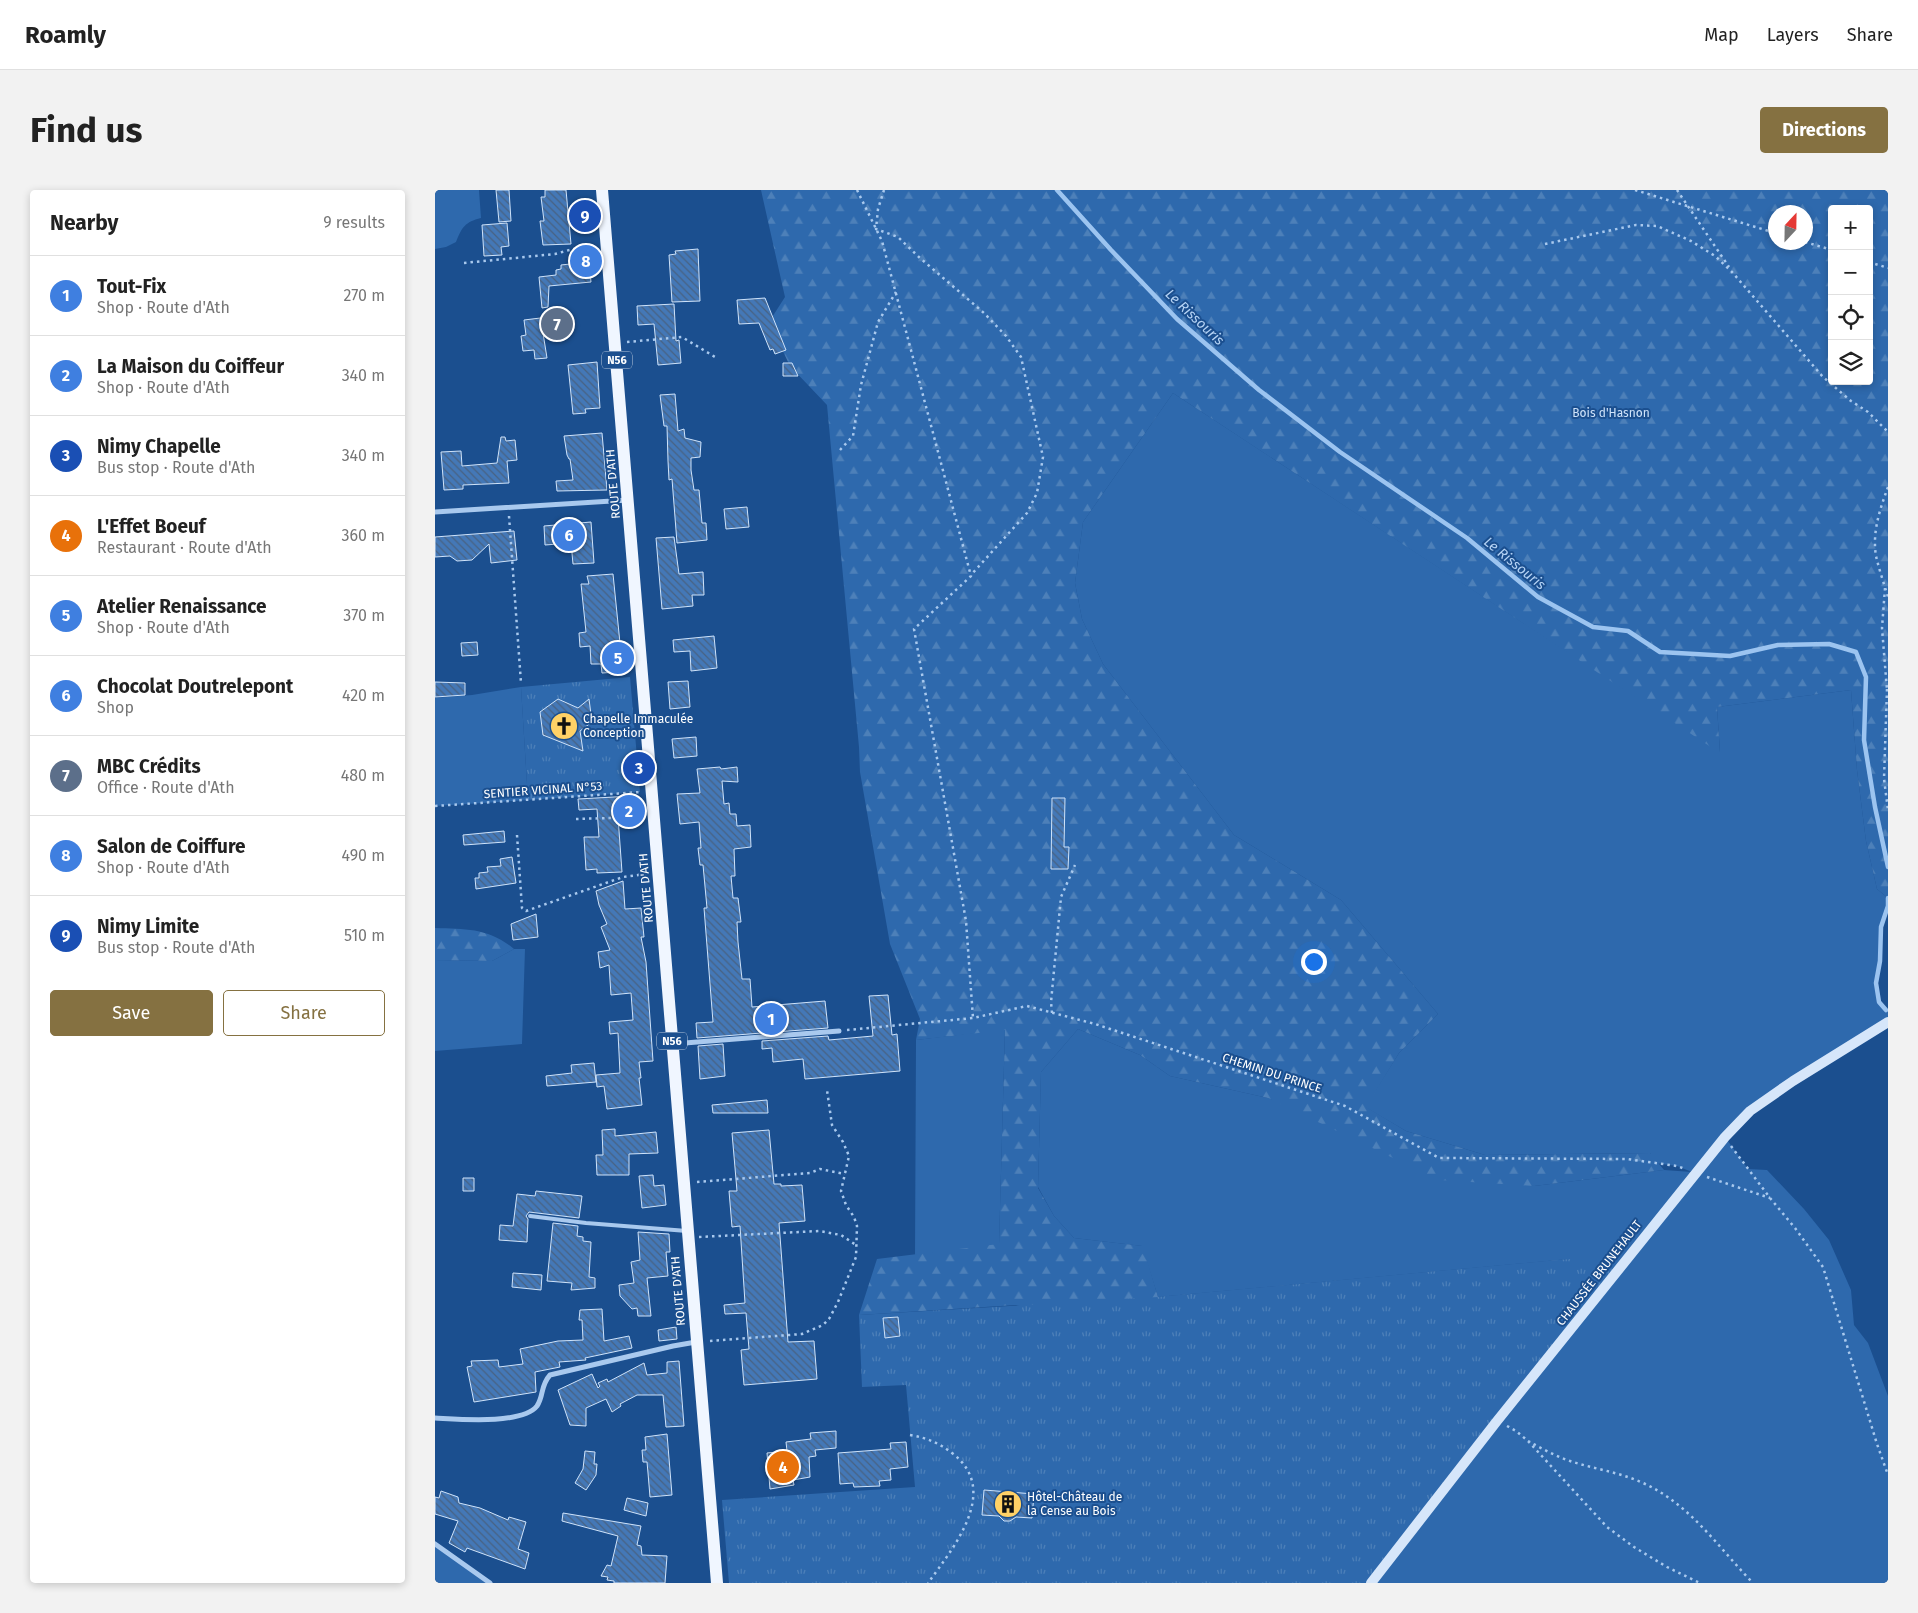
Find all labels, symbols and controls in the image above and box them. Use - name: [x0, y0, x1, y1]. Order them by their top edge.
- text: Roamly: [25, 21, 106, 49]
- text: Map: [1704, 24, 1739, 46]
- text: Layers: [1767, 24, 1819, 46]
- text: Share: [1847, 24, 1893, 46]
- button: Directions: [1760, 107, 1888, 153]
- text: Find us: [30, 109, 142, 151]
- pin: 9: [569, 197, 601, 235]
- north arrow: [1768, 205, 1813, 250]
- map controls: [1828, 205, 1873, 385]
- button: +: [1828, 205, 1873, 250]
- text: Nearby: [50, 210, 118, 236]
- text: 9 results: [323, 213, 385, 232]
- pin: 8: [570, 242, 602, 280]
- button: −: [1828, 250, 1873, 295]
- text: Tout-Fix: [97, 275, 166, 298]
- text: 1: [62, 286, 70, 305]
- text: 270 m: [343, 286, 385, 305]
- water label: Le Rissouris: [1162, 286, 1228, 349]
- button: locate: [1828, 295, 1873, 340]
- text: Shop · Route d'Ath: [97, 298, 230, 317]
- pin: 7: [541, 305, 573, 343]
- button: layers: [1828, 340, 1873, 385]
- road number: N56: [602, 352, 632, 368]
- text: La Maison du Coiffeur: [97, 355, 284, 378]
- text: 2: [62, 366, 70, 385]
- text: 340 m: [342, 366, 385, 385]
- text: Shop · Route d'Ath: [97, 378, 230, 397]
- park label: Bois d'Hasnon: [1572, 406, 1650, 420]
- text: Nimy Chapelle: [97, 435, 221, 458]
- text: 3: [62, 446, 70, 465]
- text: 340 m: [342, 446, 385, 465]
- street label: ROUTE D'ATH: [603, 449, 623, 519]
- text: Bus stop · Route d'Ath: [97, 458, 255, 477]
- text: L'Effet Boeuf: [97, 515, 206, 538]
- pin: 6: [553, 516, 585, 554]
- text: 4: [61, 526, 71, 545]
- text: 360 m: [342, 526, 385, 545]
- water label: Le Rissouris: [1480, 533, 1549, 594]
- text: Restaurant · Route d'Ath: [97, 538, 272, 557]
- text: Atelier Renaissance: [97, 595, 267, 618]
- text: 5: [62, 606, 70, 625]
- text: 370 m: [343, 606, 385, 625]
- text: Shop · Route d'Ath: [97, 618, 230, 637]
- pin: 5: [602, 639, 634, 677]
- text: Chocolat Doutrelepont: [97, 675, 293, 698]
- text: 6: [61, 686, 71, 705]
- text: 420 m: [342, 686, 385, 705]
- text: Shop: [97, 698, 134, 717]
- church icon: Chapelle Immaculée Conception: [549, 711, 579, 741]
- place label: Chapelle Immaculée Conception: [583, 712, 693, 740]
- pin: 3: [623, 749, 655, 787]
- text: MBC Crédits: [97, 755, 201, 778]
- text: 7: [62, 766, 70, 785]
- text: 480 m: [341, 766, 385, 785]
- text: Office · Route d'Ath: [97, 778, 235, 797]
- street label: SENTIER VICINAL N°53: [483, 779, 603, 801]
- pin: 2: [613, 792, 645, 830]
- text: Salon de Coiffure: [97, 835, 246, 858]
- text: 8: [61, 846, 71, 865]
- text: 490 m: [342, 846, 385, 865]
- street label: ROUTE D'ATH: [636, 853, 656, 923]
- text: Shop · Route d'Ath: [97, 858, 230, 877]
- text: Nimy Limite: [97, 915, 199, 938]
- text: 9: [62, 926, 70, 945]
- text: 510 m: [344, 926, 385, 945]
- text: Bus stop · Route d'Ath: [97, 938, 255, 957]
- your location: [1301, 949, 1327, 975]
- button: Save: [50, 990, 213, 1036]
- button: Share: [223, 990, 385, 1036]
- pin: 1: [755, 1000, 787, 1038]
- road number: N56: [657, 1032, 687, 1049]
- street label: CHEMIN DU PRINCE: [1221, 1050, 1323, 1096]
- street label: CHAUSSÉE BRUNEHAULT: [1553, 1216, 1645, 1328]
- street label: ROUTE D'ATH: [668, 1256, 688, 1326]
- pin: 4: [767, 1448, 799, 1486]
- building icon: Hôtel-Château de la Cense au Bois: [993, 1489, 1023, 1519]
- place label: Hôtel-Château de la Cense au Bois: [1027, 1490, 1122, 1518]

